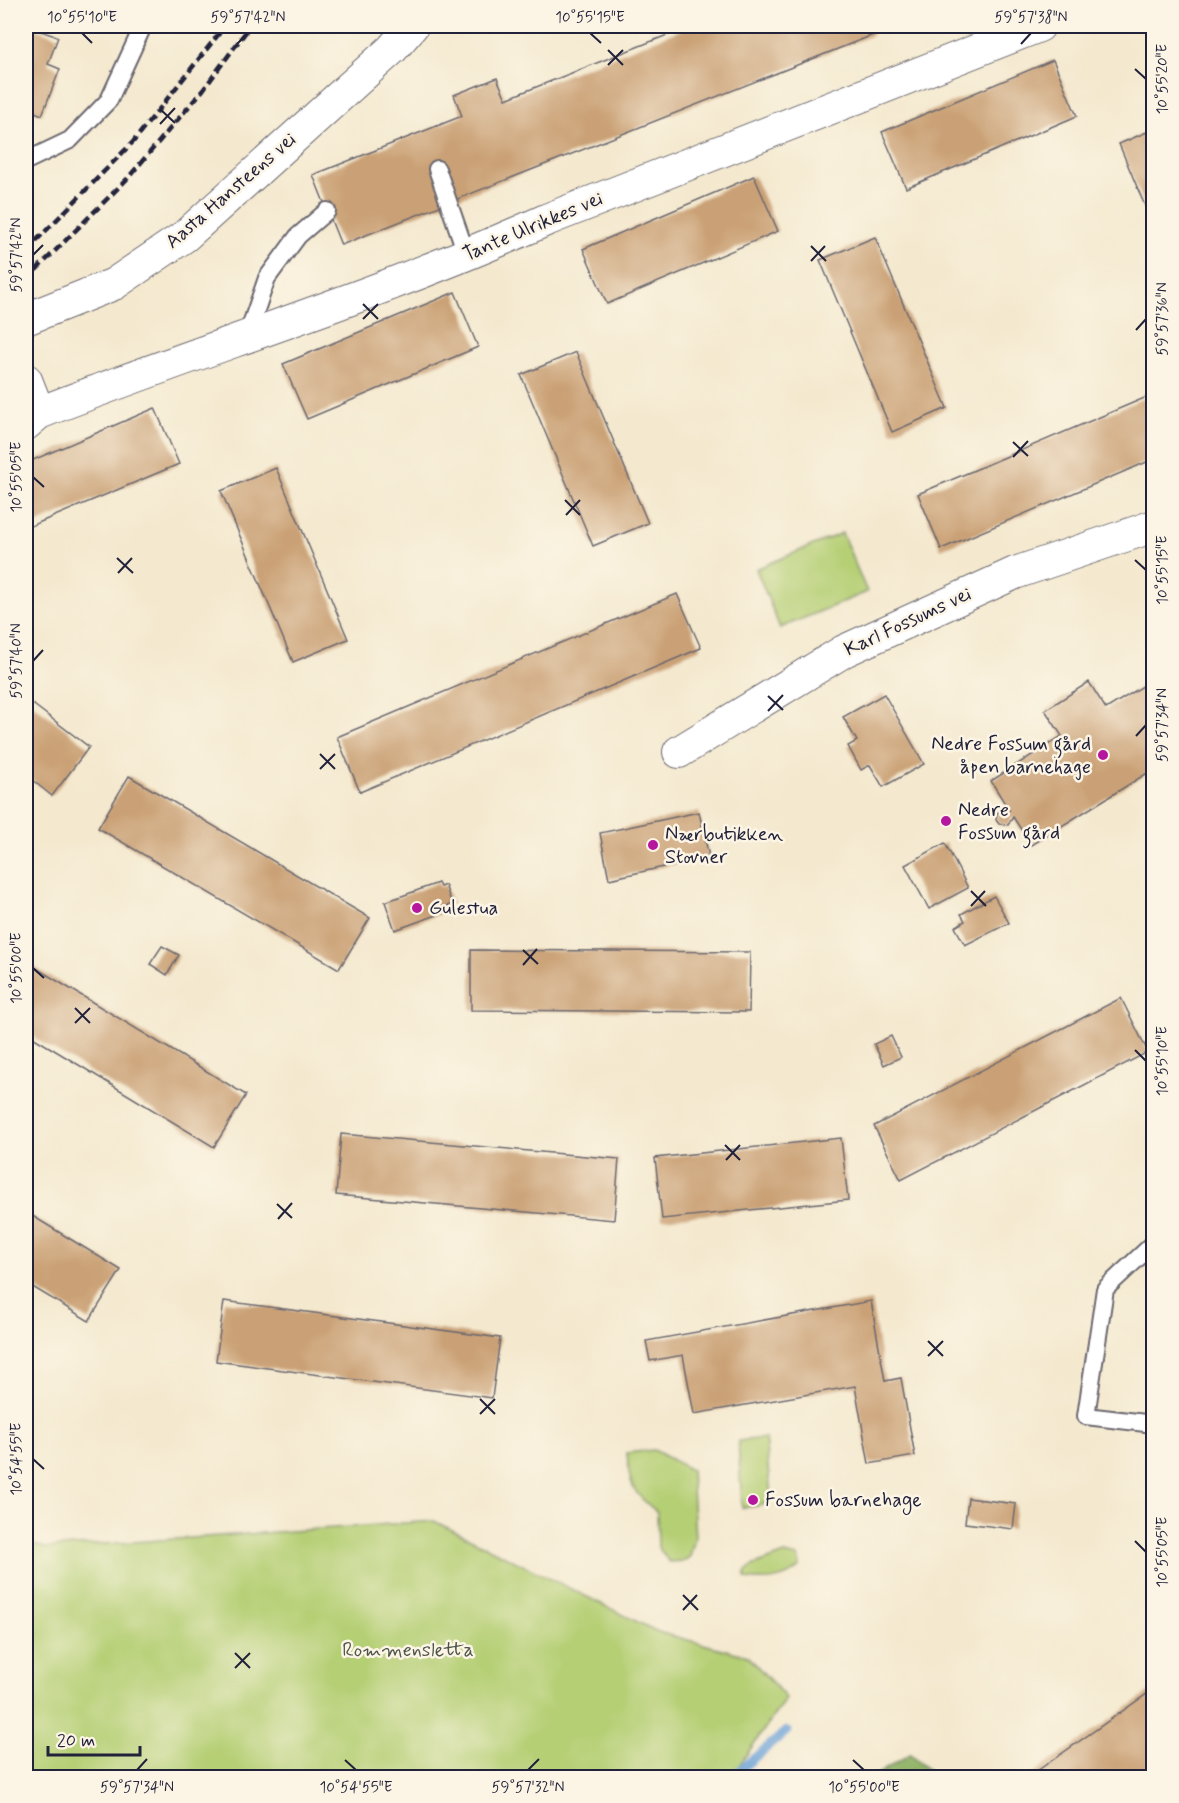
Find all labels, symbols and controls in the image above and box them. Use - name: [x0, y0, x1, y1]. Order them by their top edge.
- text: 10°55'10"E: [47, 8, 117, 28]
- text: 59°57'42"N: [211, 8, 285, 28]
- text: 10°55'15"E: [555, 8, 625, 28]
- text: 59°57'38"N: [994, 8, 1068, 28]
- text: 10°55'20"E: [1153, 43, 1173, 114]
- street label: Aasta Hansteens vei: [160, 127, 302, 255]
- street label: Tante Ulrikkes vei: [459, 185, 607, 269]
- text: 59°57'42"N: [7, 218, 27, 292]
- text: 59°57'36"N: [1153, 282, 1173, 356]
- text: 10°55'05"E: [7, 441, 27, 513]
- text: 10°55'15"E: [1153, 535, 1173, 605]
- street label: Karl Fossums vei: [840, 581, 976, 663]
- text: 59°57'40"N: [7, 623, 27, 699]
- text: 59°57'34"N: [1153, 688, 1173, 762]
- place label: Nedre Fossum gård åpen barnehage: [931, 731, 1091, 781]
- marker: Nedre Fossum gård åpen barnehage: [1096, 748, 1110, 762]
- place label: Nedre Fossum gård: [958, 797, 1060, 849]
- marker: Nedre Fossum gård: [939, 814, 953, 828]
- place label: Nærbutikken Stovner: [665, 821, 784, 871]
- marker: Nærbutikken Stovner: [646, 838, 660, 852]
- place label: Gulestua: [429, 895, 498, 922]
- marker: Gulestua: [410, 901, 424, 915]
- text: 10°55'00"E: [7, 932, 27, 1004]
- text: 10°55'10"E: [1153, 1026, 1173, 1096]
- text: 10°54'55"E: [7, 1422, 27, 1495]
- place label: Fossum barnehage: [765, 1487, 922, 1515]
- marker: Fossum barnehage: [746, 1493, 760, 1507]
- text: 10°55'05"E: [1153, 1516, 1173, 1588]
- park label: Rommensletta: [342, 1637, 474, 1664]
- scale bar: [48, 1719, 140, 1757]
- text: 20 m: [57, 1729, 95, 1753]
- text: 59°57'34"N: [100, 1778, 174, 1798]
- text: 10°54'55"E: [320, 1778, 393, 1798]
- text: 59°57'32"N: [492, 1778, 564, 1798]
- text: 10°55'00"E: [828, 1778, 900, 1798]

